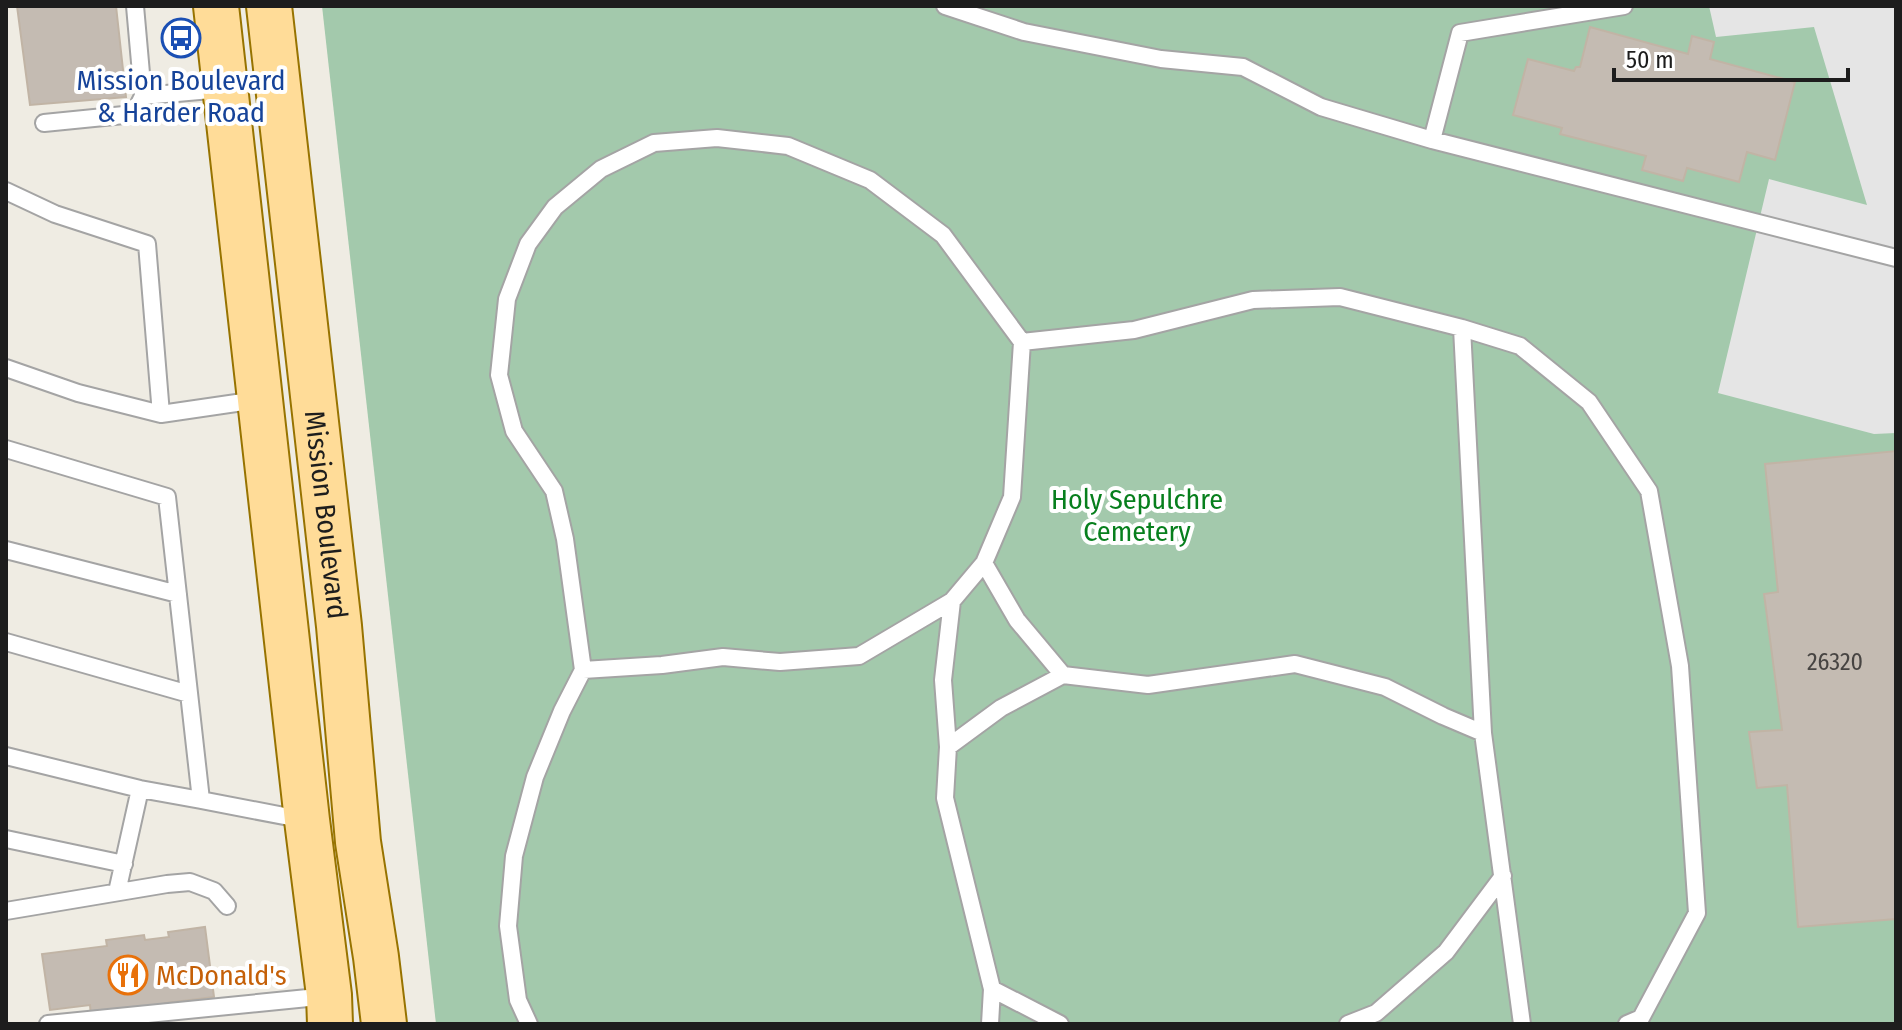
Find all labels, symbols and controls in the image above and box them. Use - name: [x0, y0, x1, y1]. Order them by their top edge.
- bus stop icon: Mission Boulevard & Harder Road: [160, 17, 202, 59]
- scale bar: [1614, 32, 1848, 82]
- text: 50 m: [1626, 46, 1674, 74]
- place label: Mission Boulevard & Harder Road: [76, 64, 286, 129]
- street label: Mission Boulevard: [298, 409, 354, 621]
- park label: Holy Sepulchre Cemetery: [1051, 483, 1223, 548]
- house number: 26320: [1807, 648, 1863, 676]
- restaurant icon: McDonald's: [107, 954, 149, 996]
- place label: McDonald's: [156, 959, 287, 992]

